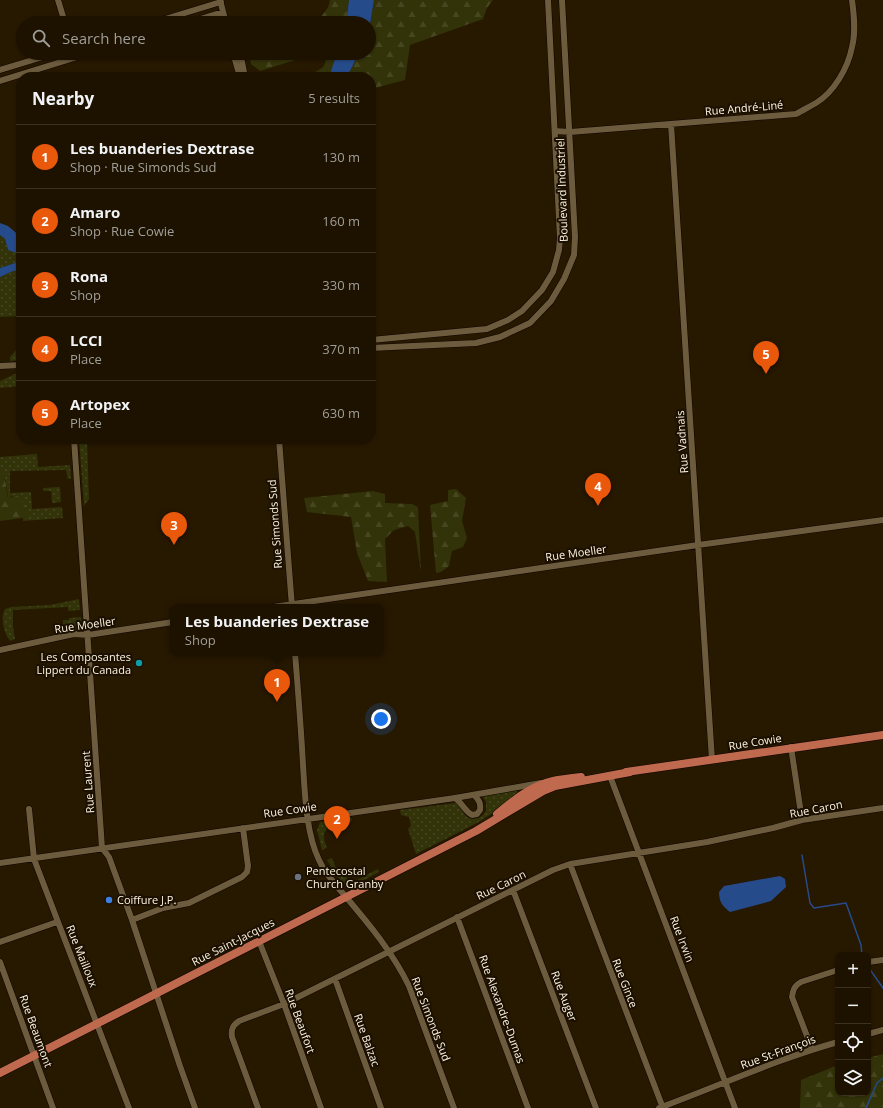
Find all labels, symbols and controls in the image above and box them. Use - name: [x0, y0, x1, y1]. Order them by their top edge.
- search box: [16, 16, 376, 60]
- icon: search: [30, 27, 52, 49]
- text: Search here: [62, 28, 146, 48]
- text: Nearby: [32, 87, 94, 110]
- text: 5 results: [308, 89, 360, 107]
- street label: Rue André-Liné: [704, 97, 784, 118]
- text: Les buanderies Dextrase: [70, 138, 254, 158]
- street label: Boulevard Industriel: [552, 138, 571, 242]
- text: 1: [41, 148, 49, 166]
- text: 130 m: [322, 148, 360, 166]
- text: Shop · Rue Simonds Sud: [70, 158, 217, 176]
- text: Amaro: [70, 202, 120, 222]
- text: 2: [41, 212, 49, 230]
- text: 160 m: [322, 212, 360, 230]
- text: Shop · Rue Cowie: [70, 222, 174, 240]
- text: Rona: [70, 266, 108, 286]
- text: 3: [41, 276, 49, 294]
- text: 330 m: [322, 276, 360, 294]
- text: Shop: [70, 286, 101, 304]
- text: LCCI: [70, 330, 103, 350]
- text: 4: [41, 340, 49, 358]
- text: 370 m: [322, 340, 360, 358]
- pin: 5: [753, 341, 779, 374]
- text: Place: [70, 350, 102, 368]
- text: Artopex: [70, 394, 130, 414]
- text: 5: [41, 404, 49, 422]
- text: 630 m: [322, 404, 360, 422]
- street label: Rue Vadnais: [672, 410, 691, 474]
- text: Place: [70, 414, 102, 432]
- pin: 4: [585, 473, 611, 506]
- street label: Rue Simonds Sud: [264, 479, 285, 569]
- pin: 3: [161, 512, 187, 545]
- street label: Rue Moeller: [544, 541, 608, 564]
- popup: [170, 604, 384, 656]
- text: Les buanderies Dextrase: [185, 611, 369, 631]
- street label: Rue Moeller: [53, 613, 117, 636]
- text: Shop: [185, 631, 216, 649]
- place label: Les Composantes Lippert du Canada: [36, 649, 131, 677]
- marker: Les Composantes Lippert du Canada: [134, 658, 144, 668]
- pin: 1: [264, 669, 290, 702]
- your location: [371, 709, 391, 729]
- street label: Rue Cowie: [727, 730, 783, 753]
- street label: Rue Laurent: [78, 750, 97, 814]
- street label: Rue Caron: [788, 796, 844, 821]
- street label: Rue Cowie: [262, 798, 318, 821]
- pin: 2: [324, 806, 350, 839]
- place label: Pentecostal Church Granby: [306, 863, 384, 891]
- street label: Rue Caron: [473, 866, 528, 903]
- marker: Pentecostal Church Granby: [293, 872, 303, 882]
- place label: Coiffure J.P.: [117, 892, 176, 907]
- marker: Coiffure J.P.: [104, 895, 114, 905]
- street label: Rue Saint-Jacques: [189, 914, 277, 969]
- street label: Rue Irwin: [667, 914, 698, 964]
- street label: Rue Mailloux: [63, 922, 102, 989]
- map controls: [835, 952, 871, 1096]
- button: +: [835, 952, 871, 988]
- street label: Rue Alexandre-Dumas: [476, 953, 529, 1065]
- street label: Rue Gince: [609, 956, 642, 1010]
- street label: Rue Auger: [548, 968, 581, 1024]
- street label: Rue Simonds Sud: [408, 974, 454, 1063]
- street label: Rue Beaufort: [282, 987, 319, 1055]
- button: −: [835, 988, 871, 1024]
- street label: Rue Beaumont: [16, 992, 57, 1069]
- street label: Rue Balzac: [351, 1011, 384, 1068]
- button: locate: [835, 1024, 871, 1060]
- street label: Rue St-François: [738, 1031, 818, 1072]
- button: layers: [835, 1060, 871, 1096]

